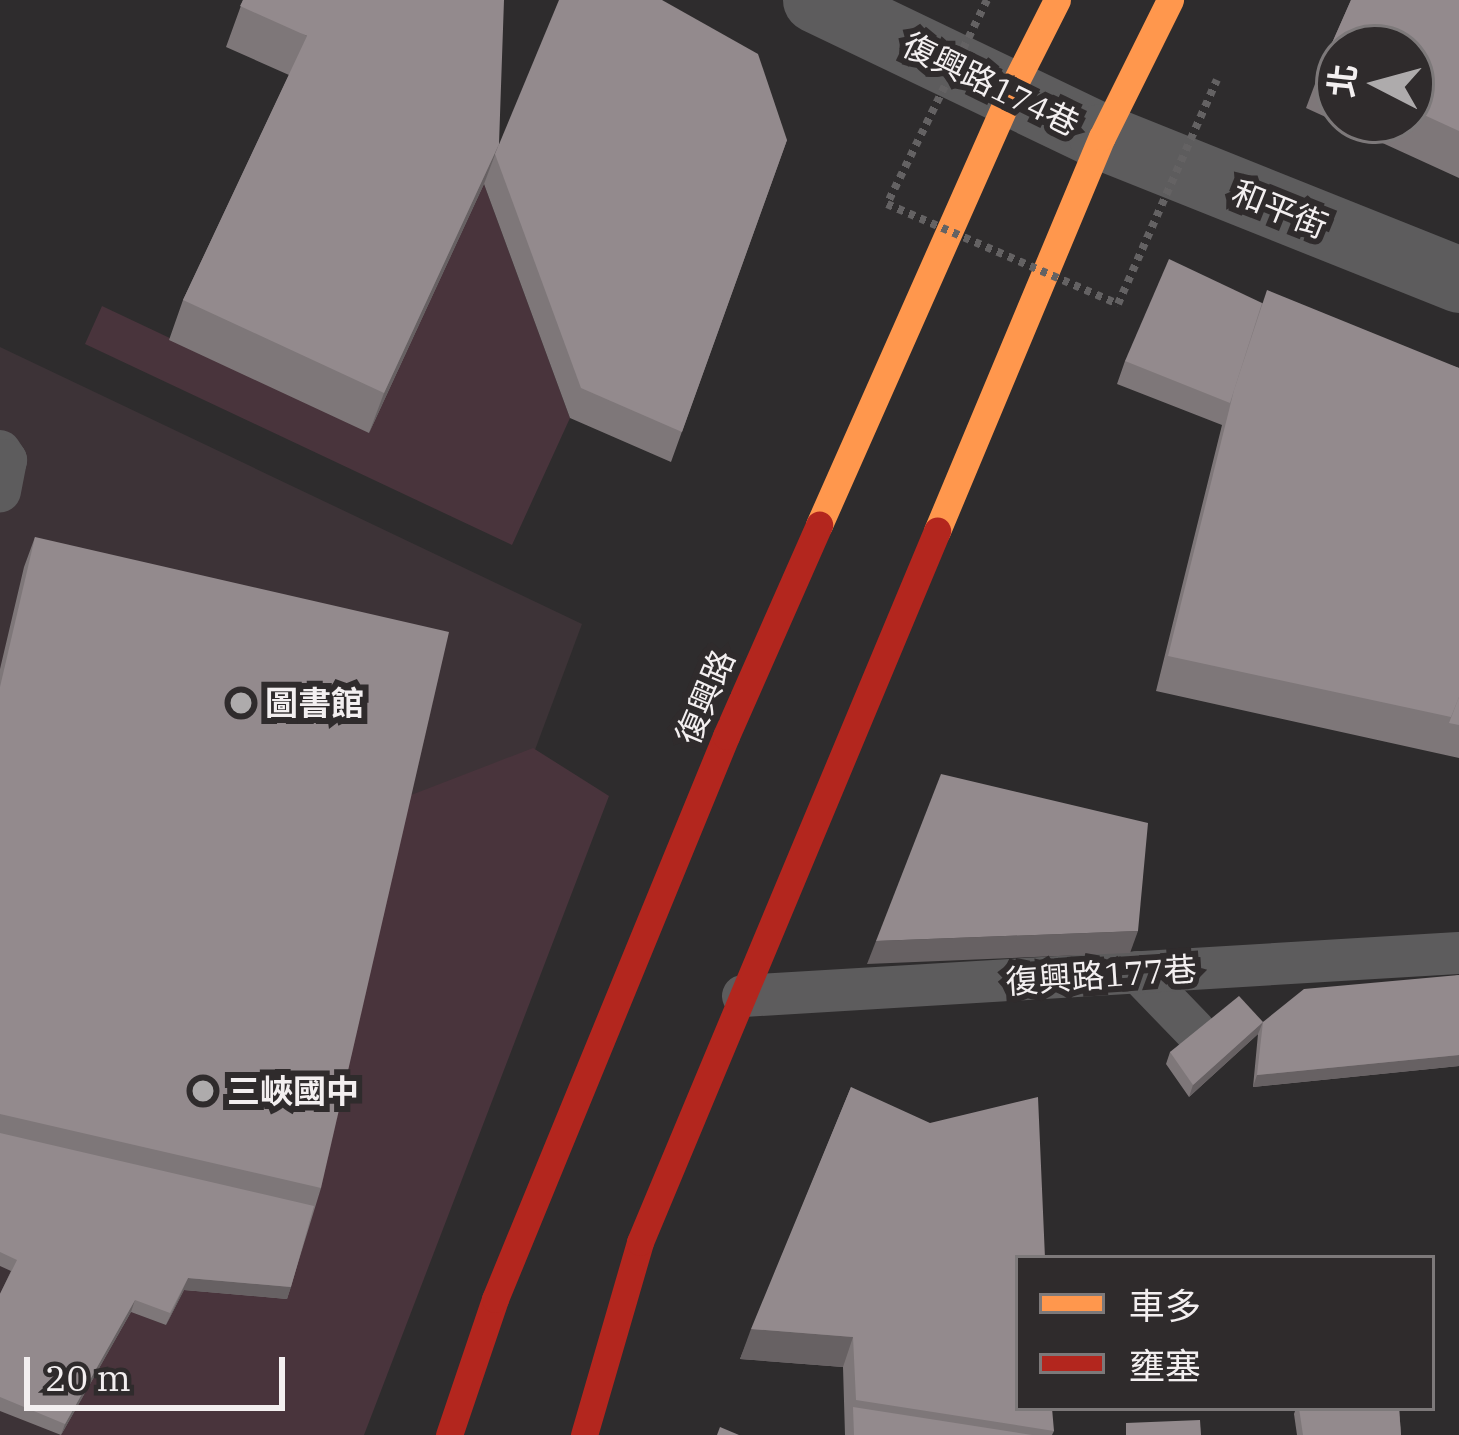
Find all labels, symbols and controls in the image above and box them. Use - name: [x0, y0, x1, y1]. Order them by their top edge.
- street label: 復興路174巷: [896, 24, 1086, 144]
- north arrow: [1315, 24, 1435, 144]
- text: 北: [1319, 62, 1365, 99]
- street label: 和平街: [1227, 172, 1333, 246]
- street label: 復興路: [667, 644, 743, 750]
- place label: 圖書館: [265, 683, 364, 723]
- marker: 圖書館: [228, 690, 254, 716]
- street label: 復興路177巷: [1004, 949, 1198, 1001]
- place label: 三峽國中: [227, 1071, 359, 1111]
- marker: 三峽國中: [190, 1078, 216, 1104]
- legend: [1015, 1255, 1435, 1411]
- text: 車多: [1129, 1282, 1201, 1329]
- scale bar: [30, 1333, 291, 1407]
- text: 壅塞: [1129, 1342, 1201, 1389]
- text: 20 m: [45, 1354, 131, 1401]

